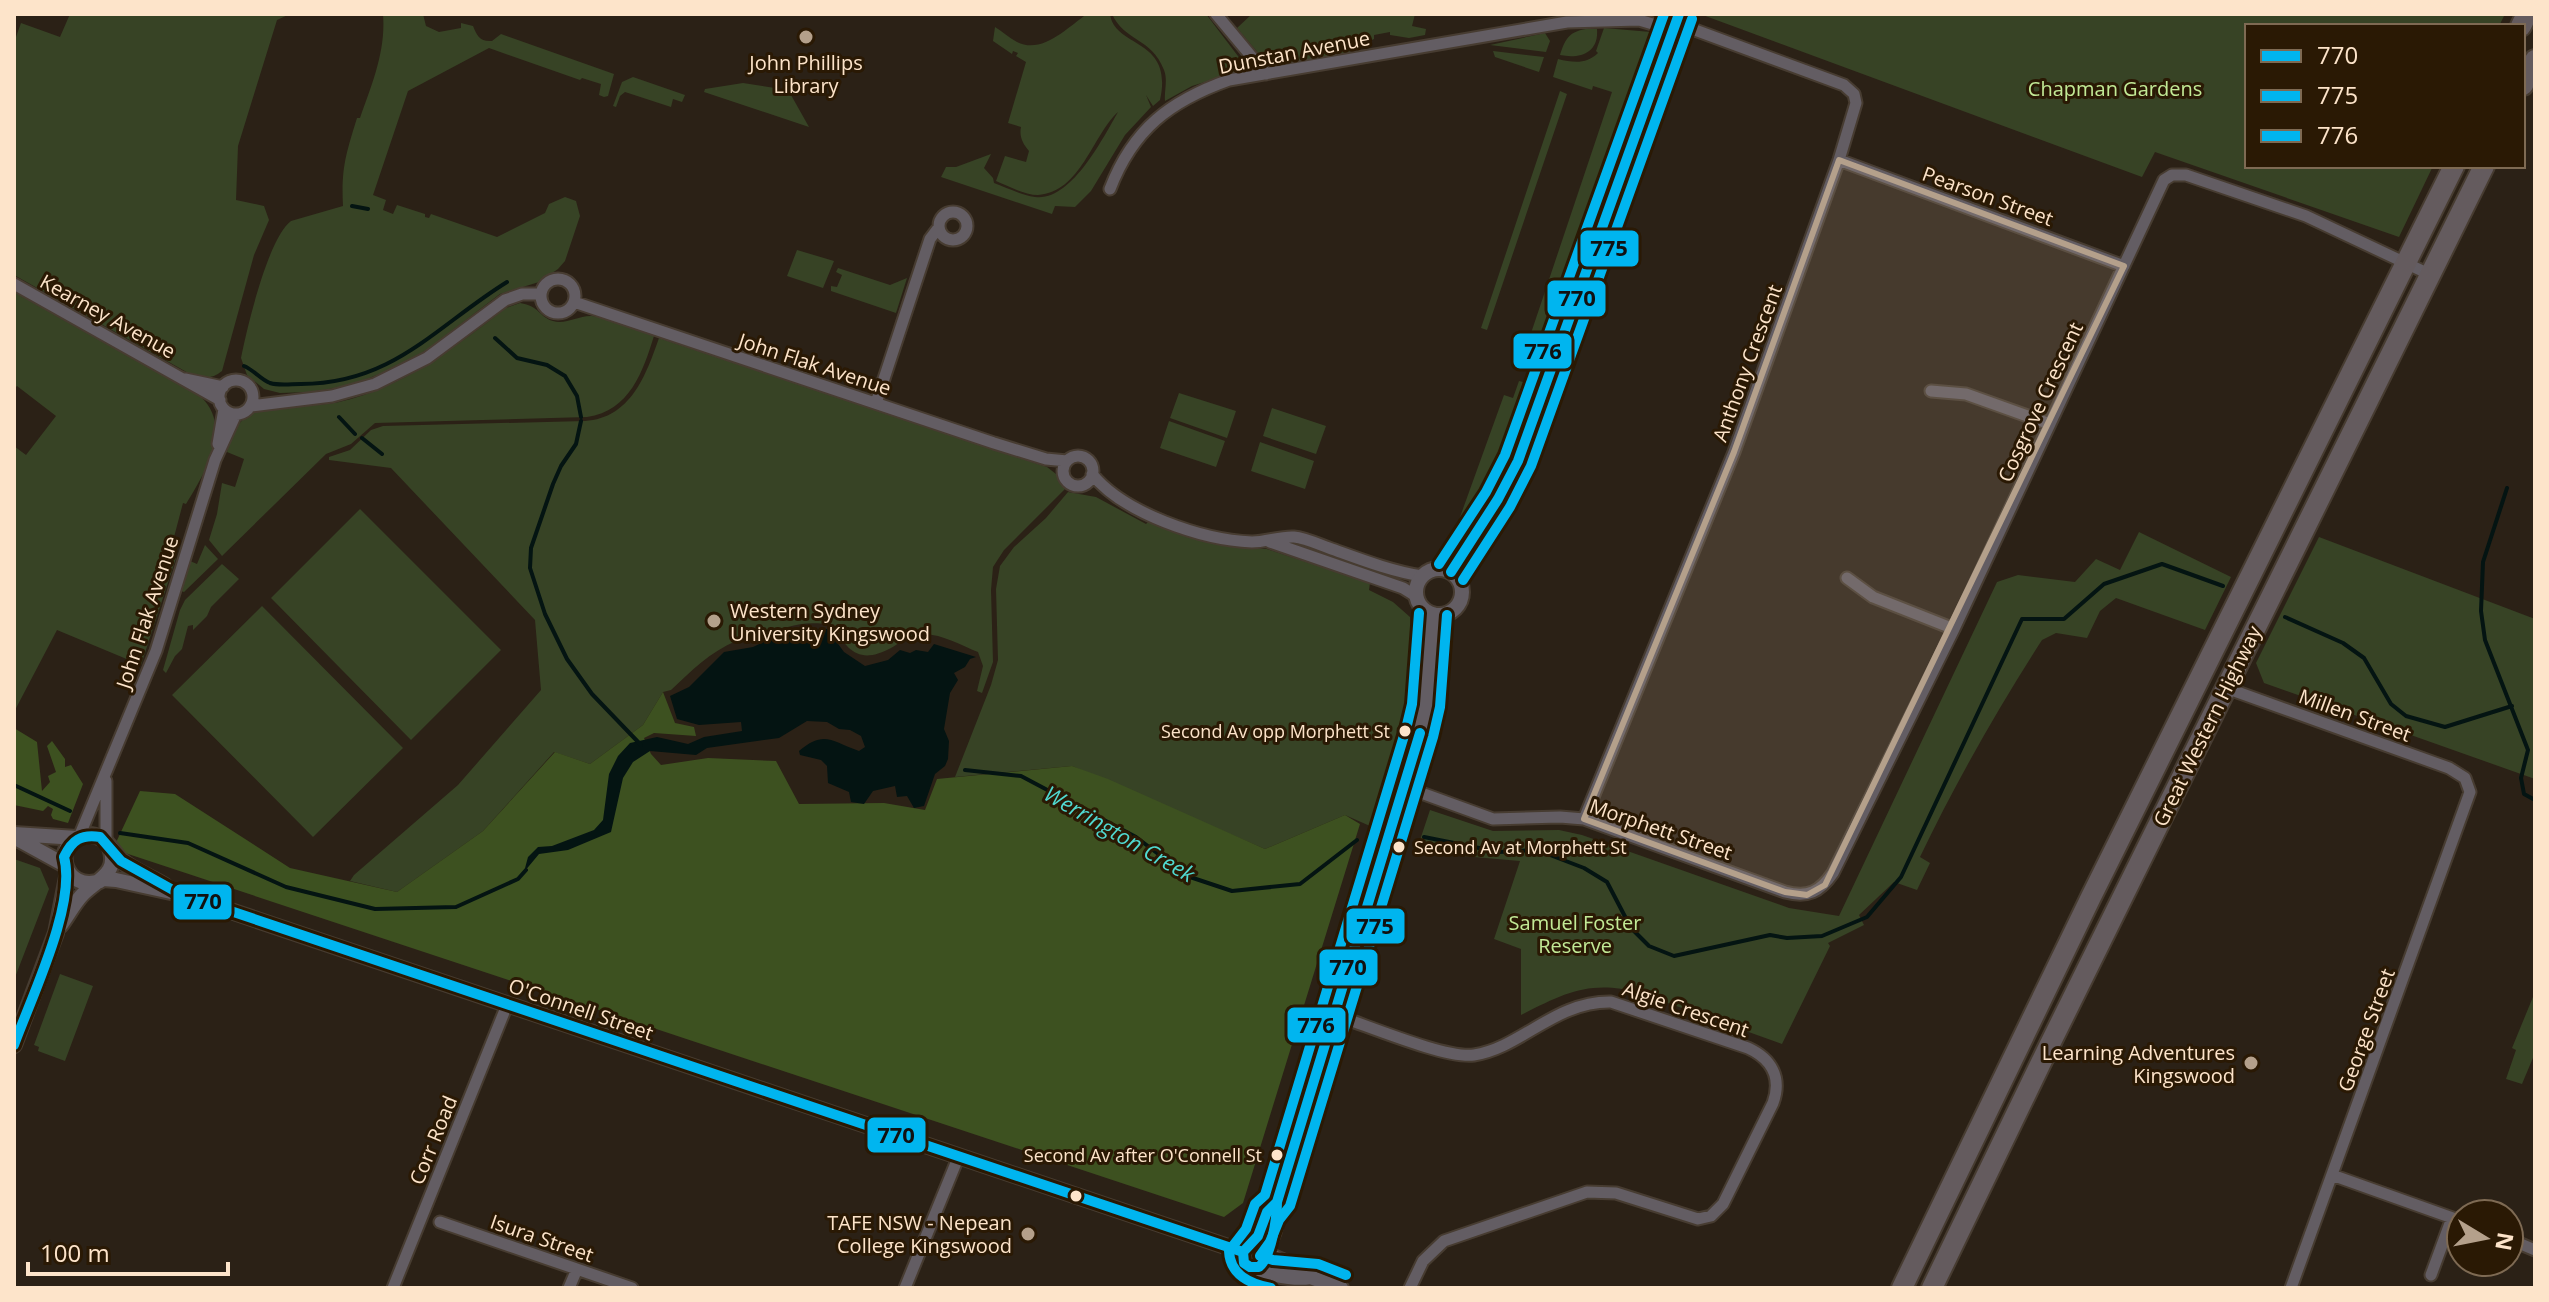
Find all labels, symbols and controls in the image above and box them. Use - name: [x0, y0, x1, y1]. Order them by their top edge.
- street label: Dunstan Avenue: [1216, 24, 1372, 80]
- legend: [2245, 24, 2525, 168]
- marker: John Phillips Library: [797, 28, 815, 46]
- text: 770: [2317, 38, 2358, 71]
- place label: John Phillips Library: [747, 49, 863, 99]
- park label: Chapman Gardens: [2028, 75, 2202, 102]
- text: 775: [2317, 78, 2358, 111]
- text: 776: [2317, 118, 2358, 151]
- street label: Pearson Street: [1919, 160, 2057, 232]
- line badge: 775: [1579, 229, 1640, 268]
- text: 775: [1590, 232, 1628, 262]
- street label: Kearney Avenue: [35, 268, 181, 364]
- line badge: 770: [1546, 279, 1607, 318]
- street label: Anthony Crescent: [1706, 281, 1788, 445]
- text: 770: [1558, 282, 1596, 312]
- street label: Cosgrove Crescent: [1991, 318, 2089, 486]
- street label: John Flak Avenue: [733, 326, 895, 401]
- line badge: 776: [1512, 332, 1573, 370]
- text: 776: [1524, 335, 1562, 365]
- street label: John Flak Avenue: [109, 532, 184, 694]
- place label: Western Sydney University Kingswood: [730, 597, 930, 647]
- marker: Western Sydney University Kingswood: [705, 612, 723, 630]
- street label: Great Western Highway: [2147, 620, 2268, 831]
- street label: Millen Street: [2295, 682, 2415, 748]
- place label: Second Av opp Morphett St: [1161, 719, 1390, 743]
- marker: Second Av opp Morphett St: [1397, 723, 1413, 739]
- water label: Werrington Creek: [1039, 778, 1202, 889]
- street label: Morphett Street: [1586, 792, 1736, 866]
- place label: Second Av at Morphett St: [1414, 835, 1627, 859]
- marker: Second Av at Morphett St: [1391, 839, 1407, 855]
- line badge: 770: [172, 883, 233, 921]
- text: 770: [184, 885, 222, 915]
- line badge: 775: [1345, 907, 1406, 945]
- park label: Samuel Foster Reserve: [1509, 909, 1641, 959]
- text: 775: [1356, 910, 1394, 940]
- line badge: 770: [1318, 948, 1379, 987]
- text: 770: [1329, 951, 1367, 981]
- street label: George Street: [2331, 965, 2401, 1095]
- street label: O'Connell Street: [505, 972, 657, 1046]
- street label: Algie Crescent: [1619, 975, 1753, 1043]
- line badge: 776: [1286, 1006, 1347, 1044]
- text: 776: [1297, 1009, 1335, 1039]
- place label: Learning Adventures Kingswood: [2042, 1039, 2235, 1089]
- marker: Learning Adventures Kingswood: [2242, 1054, 2260, 1072]
- street label: Corr Road: [403, 1091, 463, 1189]
- line badge: 770: [866, 1116, 927, 1154]
- text: 770: [877, 1119, 915, 1149]
- place label: Second Av after O'Connell St: [1024, 1143, 1262, 1167]
- marker: Second Av after O'Connell St: [1269, 1147, 1285, 1163]
- unlabelled marker: [1068, 1188, 1084, 1204]
- north arrow: [2445, 1198, 2525, 1278]
- street label: Isura Street: [487, 1208, 597, 1268]
- place label: TAFE NSW - Nepean College Kingswood: [827, 1209, 1012, 1259]
- marker: TAFE NSW - Nepean College Kingswood: [1019, 1225, 1037, 1243]
- scale bar: [28, 1226, 228, 1276]
- text: N: [2489, 1230, 2522, 1253]
- text: 100 m: [40, 1236, 110, 1269]

